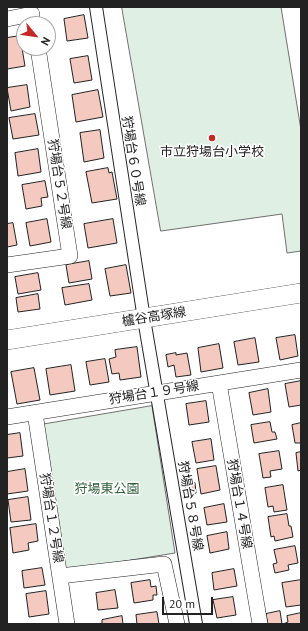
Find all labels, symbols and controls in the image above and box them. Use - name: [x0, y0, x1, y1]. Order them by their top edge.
- north arrow: [16, 16, 56, 56]
- text: N: [38, 35, 54, 48]
- street label: 狩場台６０号線: [118, 115, 148, 207]
- marker: 市立狩場台小学校: [207, 133, 217, 143]
- street label: 狩場台５２号線: [44, 138, 74, 230]
- place label: 市立狩場台小学校: [160, 144, 264, 160]
- street label: 櫨谷高塚線: [121, 304, 187, 330]
- street label: 狩場台１９号線: [108, 378, 200, 408]
- street label: 狩場台１４号線: [223, 458, 255, 550]
- street label: 狩場台５８号線: [174, 460, 206, 552]
- street label: 狩場台１２号線: [36, 472, 66, 564]
- park label: 狩場東公園: [75, 481, 139, 497]
- scale bar: [164, 589, 215, 615]
- text: 20 m: [169, 596, 195, 611]

